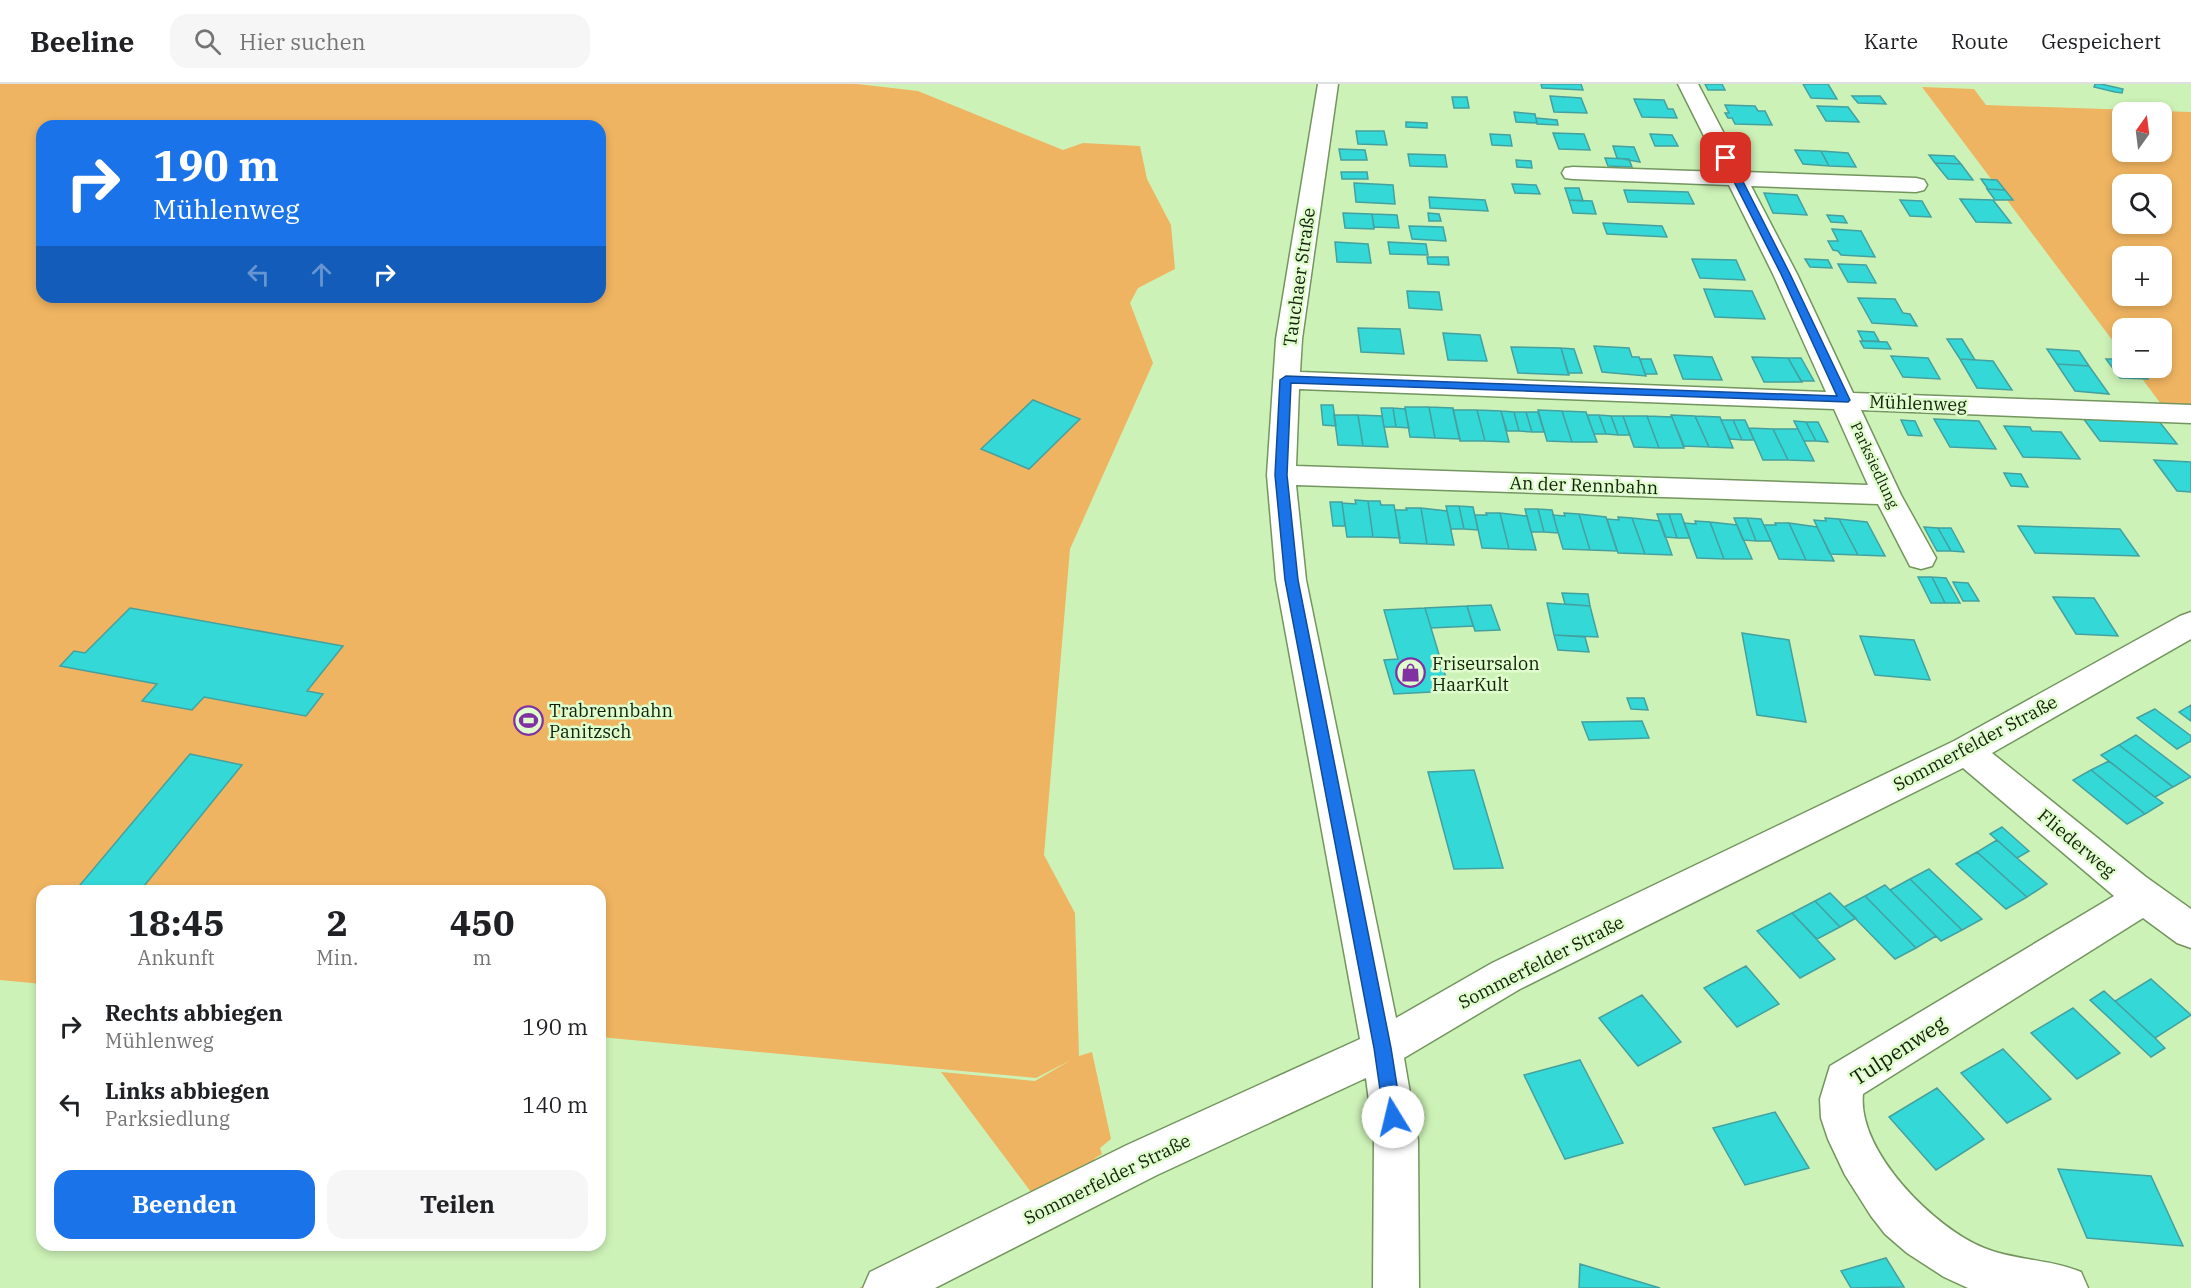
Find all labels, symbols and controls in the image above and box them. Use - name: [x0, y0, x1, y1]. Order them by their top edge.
- search box: [170, 14, 590, 68]
- text: Beeline: [30, 23, 134, 60]
- icon: search: [191, 25, 224, 58]
- text: Hier suchen: [239, 27, 365, 56]
- text: Karte: [1864, 27, 1918, 55]
- text: Route: [1951, 27, 2008, 55]
- text: Gespeichert: [2041, 27, 2161, 55]
- north arrow: [2112, 102, 2172, 162]
- map controls: [2112, 102, 2172, 378]
- pin: [1700, 132, 1751, 183]
- text: 190 m: [153, 138, 279, 193]
- icon: arrive: [1709, 141, 1742, 174]
- icon: right: [54, 144, 132, 222]
- button: search: [2112, 174, 2172, 234]
- text: Mühlenweg: [153, 191, 300, 226]
- street label: Tauchaer Straße: [1278, 206, 1320, 348]
- button: +: [2112, 246, 2172, 306]
- icon: left: [242, 258, 275, 291]
- icon: ahead: [305, 258, 338, 291]
- icon: right: [368, 258, 401, 291]
- button: −: [2112, 318, 2172, 378]
- street label: Mühlenweg: [1869, 390, 1967, 416]
- street label: Parksiedlung: [1847, 419, 1903, 511]
- street label: An der Rennbahn: [1509, 471, 1659, 499]
- place label: Friseursalon HaarKult: [1432, 652, 1540, 696]
- shop icon: Friseursalon HaarKult: [1395, 657, 1427, 689]
- street label: Sommerfelder Straße: [1889, 690, 2061, 796]
- place label: Trabrennbahn Panitzsch: [549, 699, 673, 743]
- sports icon: Trabrennbahn Panitzsch: [512, 704, 544, 736]
- street label: Fliederweg: [2033, 804, 2121, 882]
- text: 18:45: [127, 899, 225, 946]
- text: 2: [326, 899, 348, 946]
- text: 450: [450, 899, 515, 946]
- street label: Sommerfelder Straße: [1454, 910, 1628, 1014]
- text: Ankunft: [138, 944, 215, 971]
- text: Min.: [316, 944, 358, 971]
- text: m: [473, 944, 492, 971]
- text: Rechts abbiegen: [105, 998, 283, 1027]
- street label: Tulpenweg: [1845, 1008, 1952, 1091]
- icon: right: [54, 1010, 87, 1043]
- text: 190 m: [522, 1012, 588, 1041]
- text: Mühlenweg: [105, 1027, 214, 1054]
- text: Links abbiegen: [105, 1076, 270, 1105]
- position arrow: [1361, 1085, 1425, 1149]
- icon: left: [54, 1088, 87, 1121]
- text: 140 m: [522, 1090, 588, 1119]
- text: Parksiedlung: [105, 1105, 230, 1132]
- street label: Sommerfelder Straße: [1020, 1129, 1194, 1229]
- button: Beenden: [54, 1170, 315, 1239]
- button: Teilen: [327, 1170, 588, 1239]

